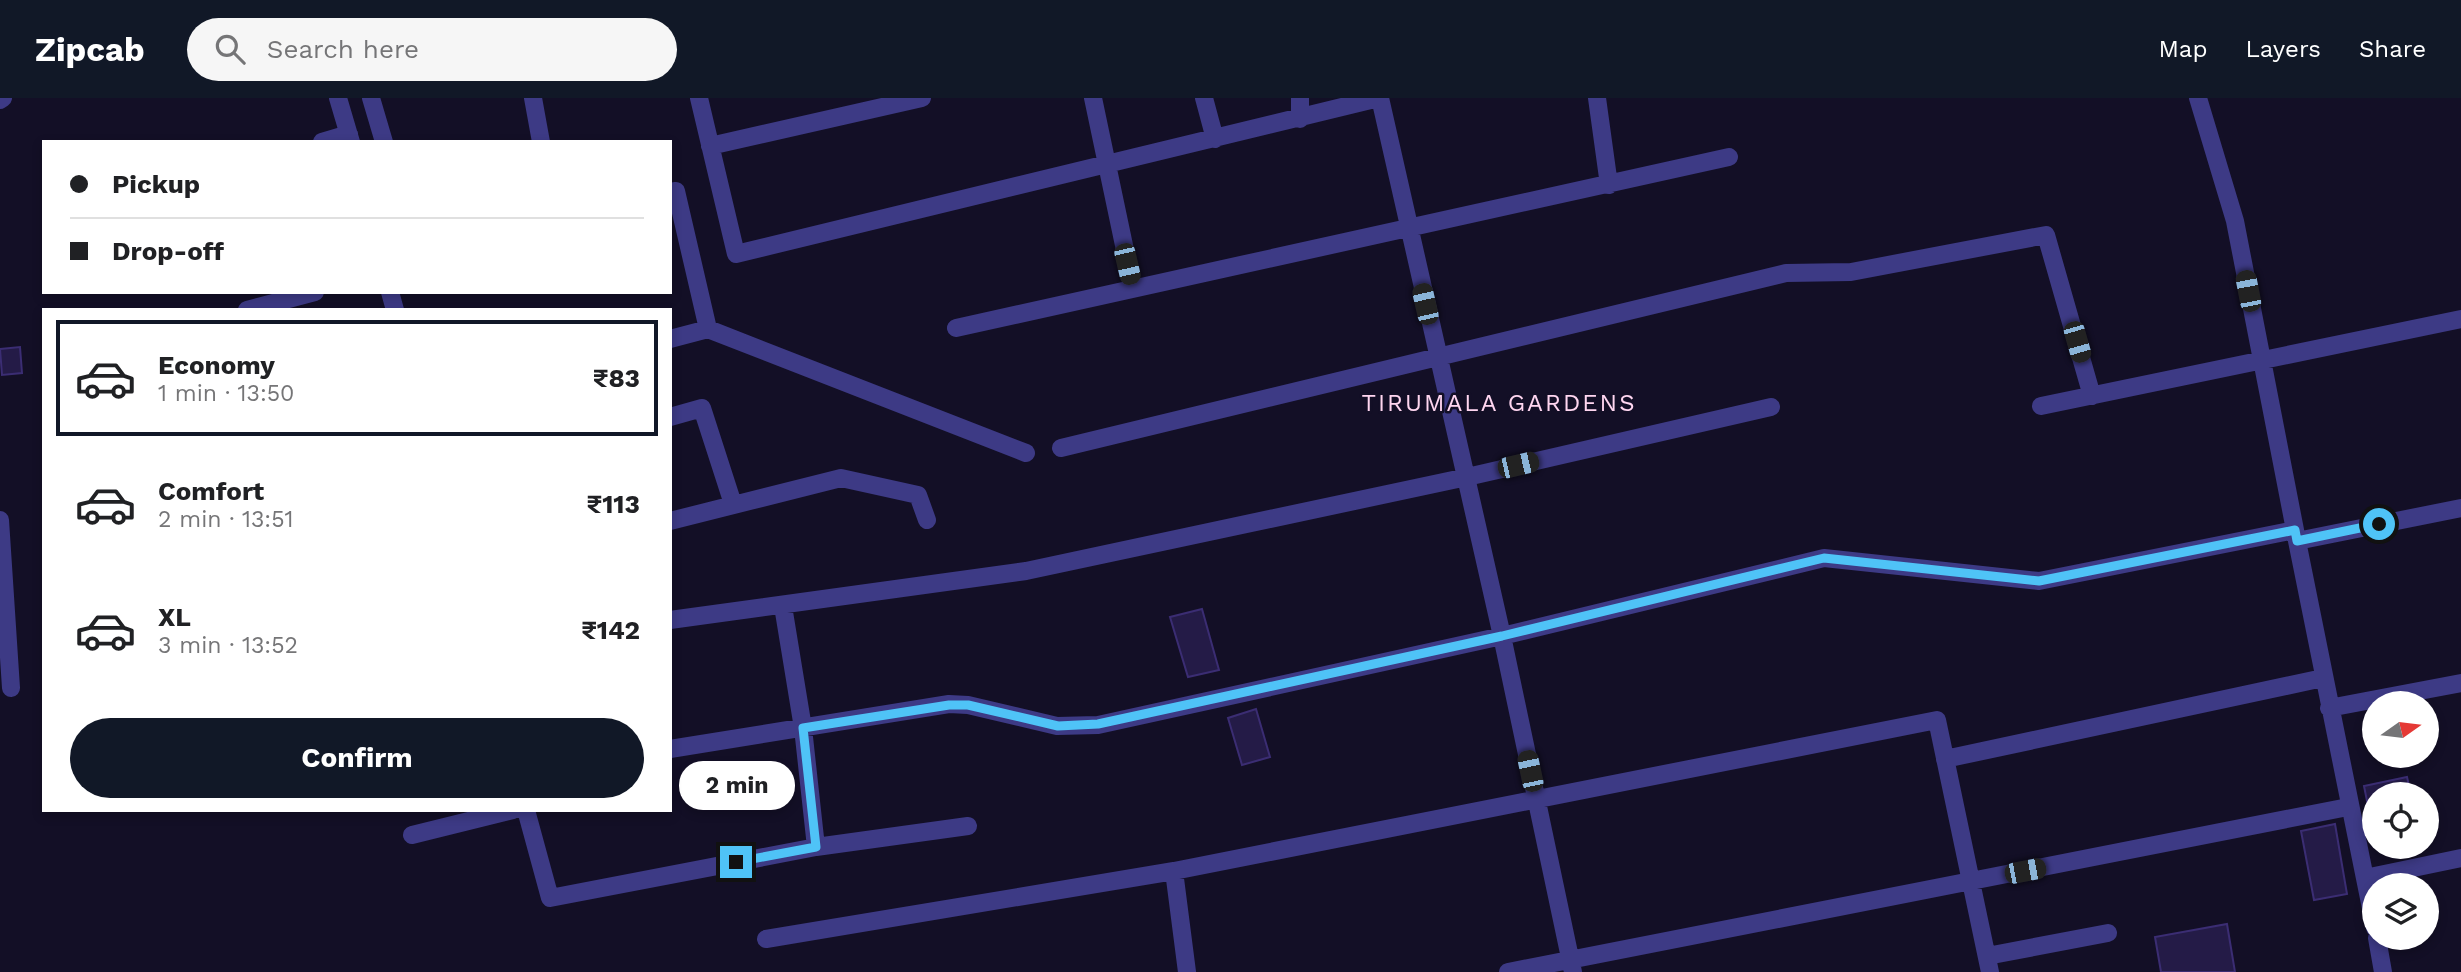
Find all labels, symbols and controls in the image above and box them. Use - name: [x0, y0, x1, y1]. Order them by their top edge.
- search box: [187, 18, 677, 81]
- text: Zipcab: [35, 30, 145, 69]
- icon: search: [211, 30, 249, 68]
- text: Search here: [267, 34, 419, 64]
- text: Map: [2159, 35, 2207, 63]
- text: Layers: [2245, 35, 2321, 63]
- text: Share: [2359, 35, 2426, 63]
- text: Pickup: [112, 169, 200, 199]
- text: Drop-off: [112, 236, 224, 266]
- car: [1113, 241, 1142, 287]
- car: [2234, 268, 2263, 314]
- car: [1411, 281, 1440, 327]
- car: [2062, 319, 2093, 365]
- icon: car: [74, 347, 137, 410]
- text: Economy: [158, 350, 275, 380]
- text: ₹83: [593, 363, 640, 393]
- text: 1 min · 13:50: [158, 380, 294, 407]
- district label: TIRUMALA GARDENS: [1361, 389, 1637, 417]
- car: [1496, 450, 1541, 480]
- icon: car: [74, 473, 137, 536]
- text: Comfort: [158, 476, 264, 506]
- text: ₹113: [587, 489, 640, 519]
- text: 2 min · 13:51: [158, 506, 294, 533]
- route start: [2363, 508, 2395, 540]
- icon: car: [74, 599, 137, 662]
- text: XL: [158, 602, 191, 632]
- text: ₹142: [581, 615, 640, 645]
- text: 3 min · 13:52: [158, 632, 298, 659]
- north arrow: [2362, 691, 2440, 768]
- map controls: [2362, 691, 2439, 950]
- button: Confirm: [70, 718, 644, 798]
- car: [1516, 748, 1545, 794]
- callout: 2 min: [678, 760, 794, 810]
- text: 2 min: [706, 772, 768, 799]
- button: locate: [2362, 782, 2439, 859]
- route end: [720, 846, 752, 878]
- car: [2003, 857, 2048, 885]
- button: layers: [2362, 873, 2439, 950]

